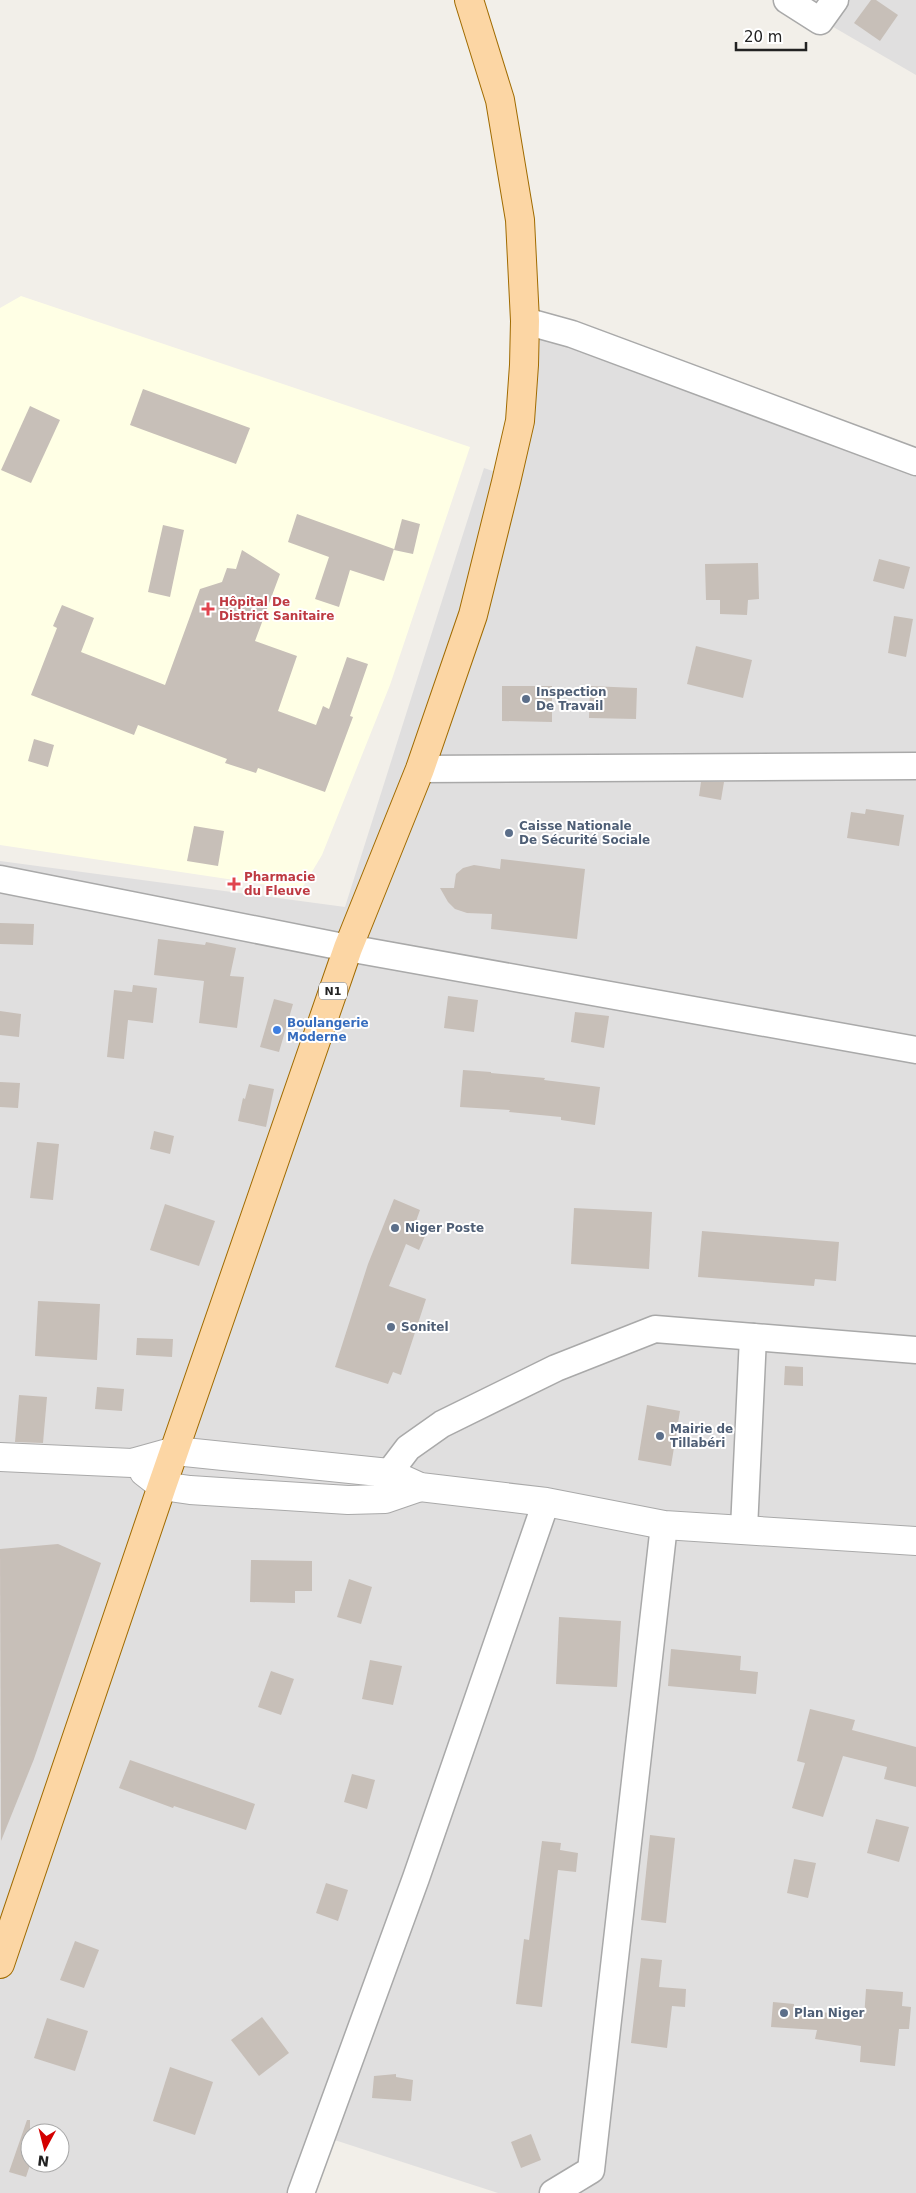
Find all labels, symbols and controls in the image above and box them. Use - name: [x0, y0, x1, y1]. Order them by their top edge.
- scale bar: [736, 20, 806, 52]
- text: 20 m: [744, 28, 782, 46]
- place label: Hôpital De District Sanitaire: [219, 595, 334, 623]
- marker: Hôpital De District Sanitaire: [201, 602, 215, 616]
- place label: Inspection De Travail: [536, 685, 607, 713]
- marker: Inspection De Travail: [520, 693, 532, 705]
- place label: Caisse Nationale De Sécurité Sociale: [519, 819, 650, 847]
- marker: Caisse Nationale De Sécurité Sociale: [503, 827, 515, 839]
- place label: Pharmacie du Fleuve: [244, 870, 315, 898]
- marker: Pharmacie du Fleuve: [228, 878, 240, 890]
- road number: N1: [319, 982, 347, 999]
- place label: Boulangerie Moderne: [287, 1016, 369, 1044]
- marker: Boulangerie Moderne: [271, 1024, 283, 1036]
- place label: Niger Poste: [405, 1221, 484, 1235]
- marker: Niger Poste: [389, 1222, 401, 1234]
- place label: Sonitel: [401, 1320, 449, 1334]
- marker: Sonitel: [385, 1321, 397, 1333]
- place label: Mairie de Tillabéri: [670, 1422, 733, 1450]
- marker: Mairie de Tillabéri: [654, 1430, 666, 1442]
- place label: Plan Niger: [794, 2006, 865, 2020]
- marker: Plan Niger: [778, 2007, 790, 2019]
- north arrow: [20, 2123, 70, 2173]
- text: N: [37, 2152, 50, 2170]

